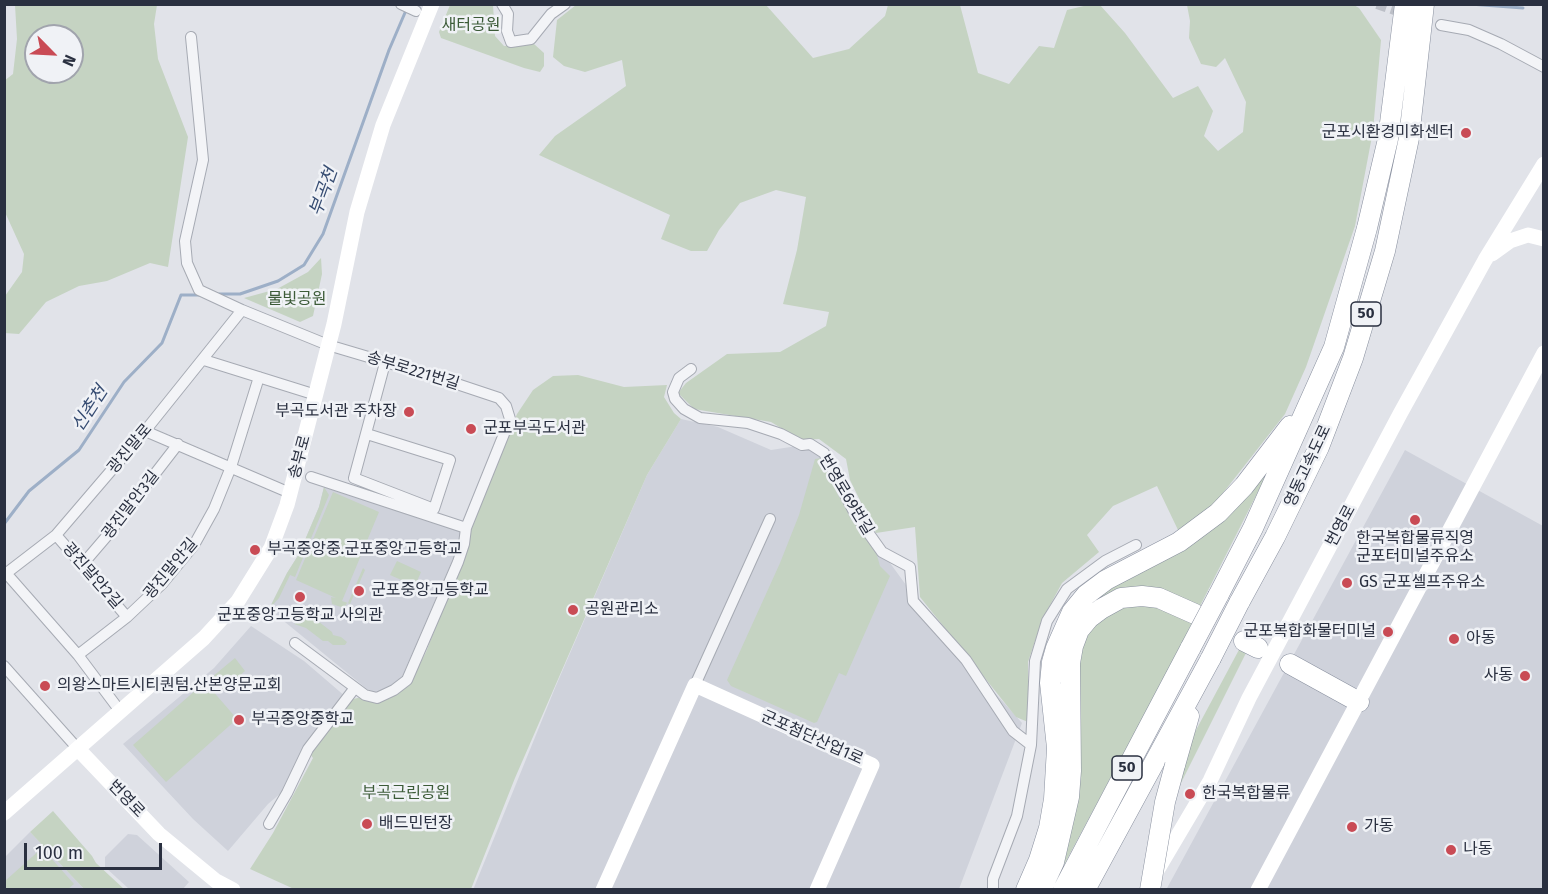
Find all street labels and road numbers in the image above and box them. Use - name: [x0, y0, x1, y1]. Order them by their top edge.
- road number: 50: [1351, 302, 1381, 326]
- street label: 송부로221번길: [364, 348, 462, 394]
- street label: 광진말로: [104, 420, 156, 478]
- street label: 영동고속도로: [1281, 422, 1335, 510]
- street label: 송부로: [285, 433, 315, 481]
- street label: 번영로69번길: [815, 451, 877, 539]
- street label: 광진말안3길: [98, 467, 164, 543]
- street label: 번영로: [1322, 502, 1360, 550]
- street label: 광진말안길: [140, 535, 202, 603]
- street label: 광진말안2길: [58, 539, 126, 613]
- street label: 군포첨단산업1로: [758, 707, 866, 769]
- road number: 50: [1112, 756, 1142, 780]
- street label: 번영로: [104, 776, 148, 822]

